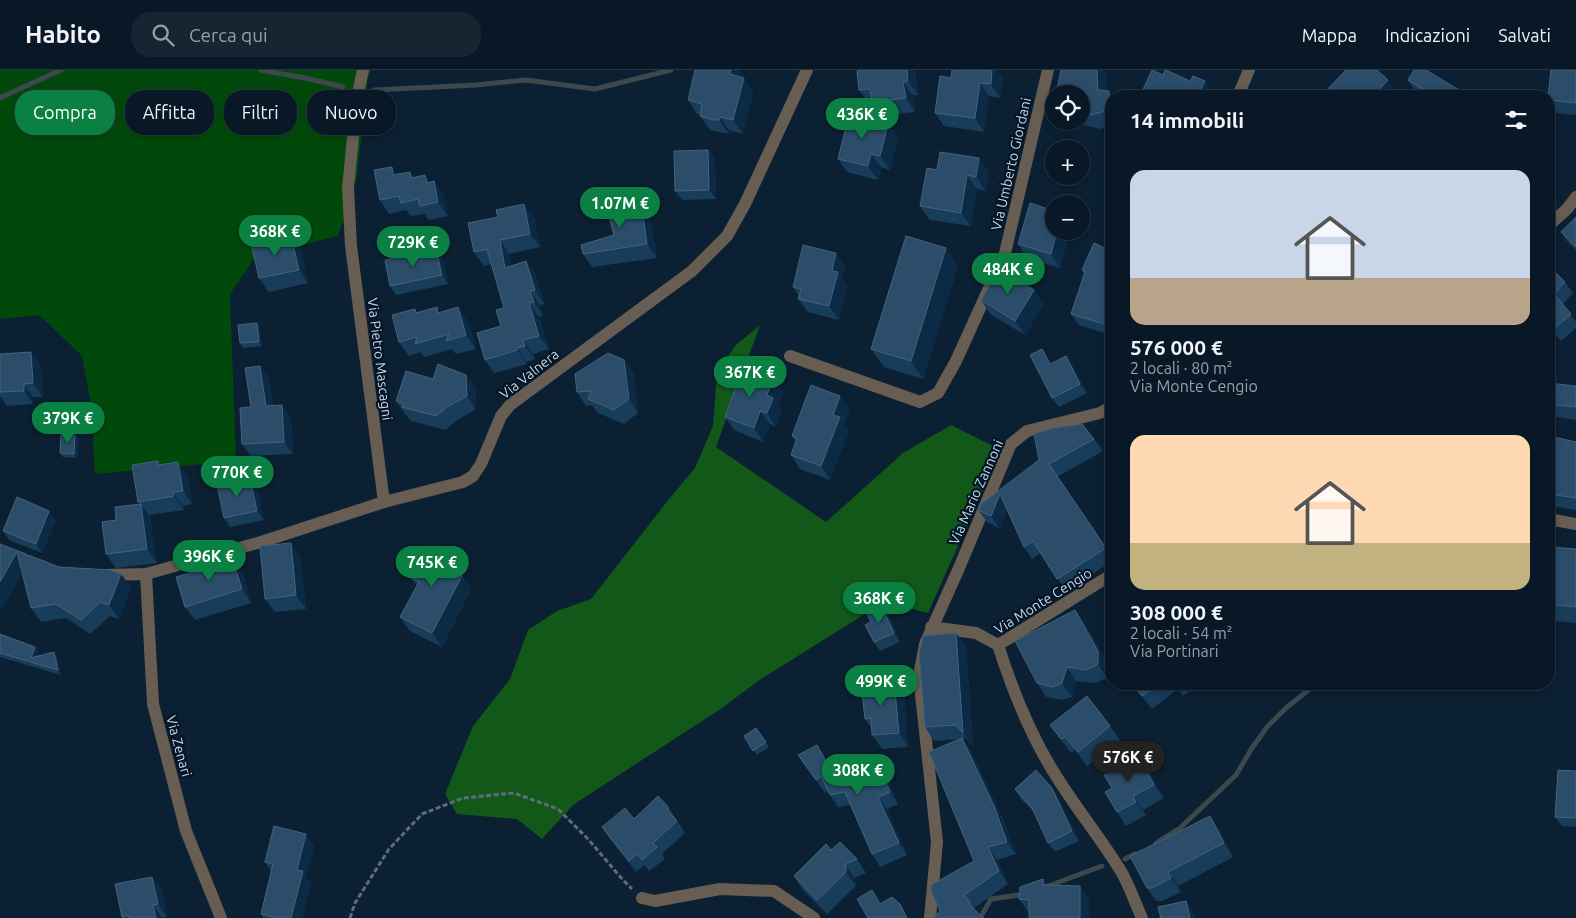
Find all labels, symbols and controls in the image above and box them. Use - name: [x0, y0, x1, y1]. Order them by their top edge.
- search box: [131, 12, 481, 57]
- text: Habito: [25, 21, 101, 48]
- icon: search: [149, 21, 177, 49]
- text: Cerca qui: [189, 24, 268, 46]
- text: Mappa: [1302, 25, 1357, 45]
- text: Indicazioni: [1385, 25, 1470, 45]
- text: Salvati: [1498, 25, 1551, 45]
- map controls: [1045, 85, 1090, 240]
- button: locate: [1045, 85, 1090, 130]
- chip: Compra: [15, 90, 115, 135]
- chip: Affitta: [125, 90, 214, 135]
- chip: Filtri: [224, 90, 297, 135]
- chip: Nuovo: [307, 90, 396, 135]
- street label: Via Umberto Giordani: [988, 96, 1034, 232]
- pin: 436K €: [821, 98, 903, 140]
- text: 436K €: [837, 105, 887, 123]
- icon: filters: [1502, 106, 1530, 134]
- text: 14 immobili: [1130, 108, 1244, 132]
- button: +: [1045, 140, 1090, 185]
- pin: 1.07M €: [574, 186, 666, 229]
- text: 1.07M €: [591, 194, 649, 212]
- button: −: [1045, 195, 1090, 240]
- icon: home: [1285, 203, 1375, 293]
- pin: 368K €: [234, 214, 316, 257]
- text: 368K €: [250, 222, 300, 240]
- pin: 729K €: [372, 226, 454, 268]
- text: 729K €: [388, 233, 438, 251]
- pin: 484K €: [967, 252, 1049, 295]
- text: 484K €: [983, 260, 1033, 278]
- street label: Via Pietro Mascagni: [365, 297, 395, 421]
- text: 576 000 €: [1130, 335, 1223, 359]
- street label: Via Valnera: [496, 346, 562, 402]
- pin: 367K €: [709, 356, 791, 398]
- text: 2 locali · 80 m²: [1130, 359, 1232, 377]
- text: 367K €: [725, 363, 775, 381]
- text: Via Monte Cengio: [1130, 377, 1258, 395]
- pin: 379K €: [27, 402, 109, 444]
- text: 379K €: [43, 409, 93, 427]
- street label: Via Mario Zannoni: [946, 437, 1006, 547]
- pin: 770K €: [196, 456, 278, 498]
- text: 770K €: [212, 463, 262, 481]
- icon: home: [1285, 468, 1375, 558]
- pin: 396K €: [168, 540, 250, 582]
- pin: 745K €: [391, 546, 473, 588]
- text: 396K €: [184, 547, 234, 565]
- text: 745K €: [407, 553, 457, 571]
- street label: Via Monte Cengio: [991, 565, 1095, 637]
- pin: 368K €: [838, 582, 920, 624]
- text: 368K €: [854, 589, 904, 607]
- text: 308 000 €: [1130, 600, 1223, 624]
- text: 2 locali · 54 m²: [1130, 624, 1232, 642]
- text: Via Portinari: [1130, 642, 1219, 660]
- pin: 499K €: [840, 664, 922, 707]
- text: 499K €: [856, 672, 906, 690]
- street label: Via Zenari: [163, 714, 195, 778]
- pin: 576K €: [1087, 740, 1169, 783]
- text: 576K €: [1103, 748, 1153, 766]
- pin: 308K €: [817, 754, 899, 796]
- text: 308K €: [833, 761, 883, 779]

